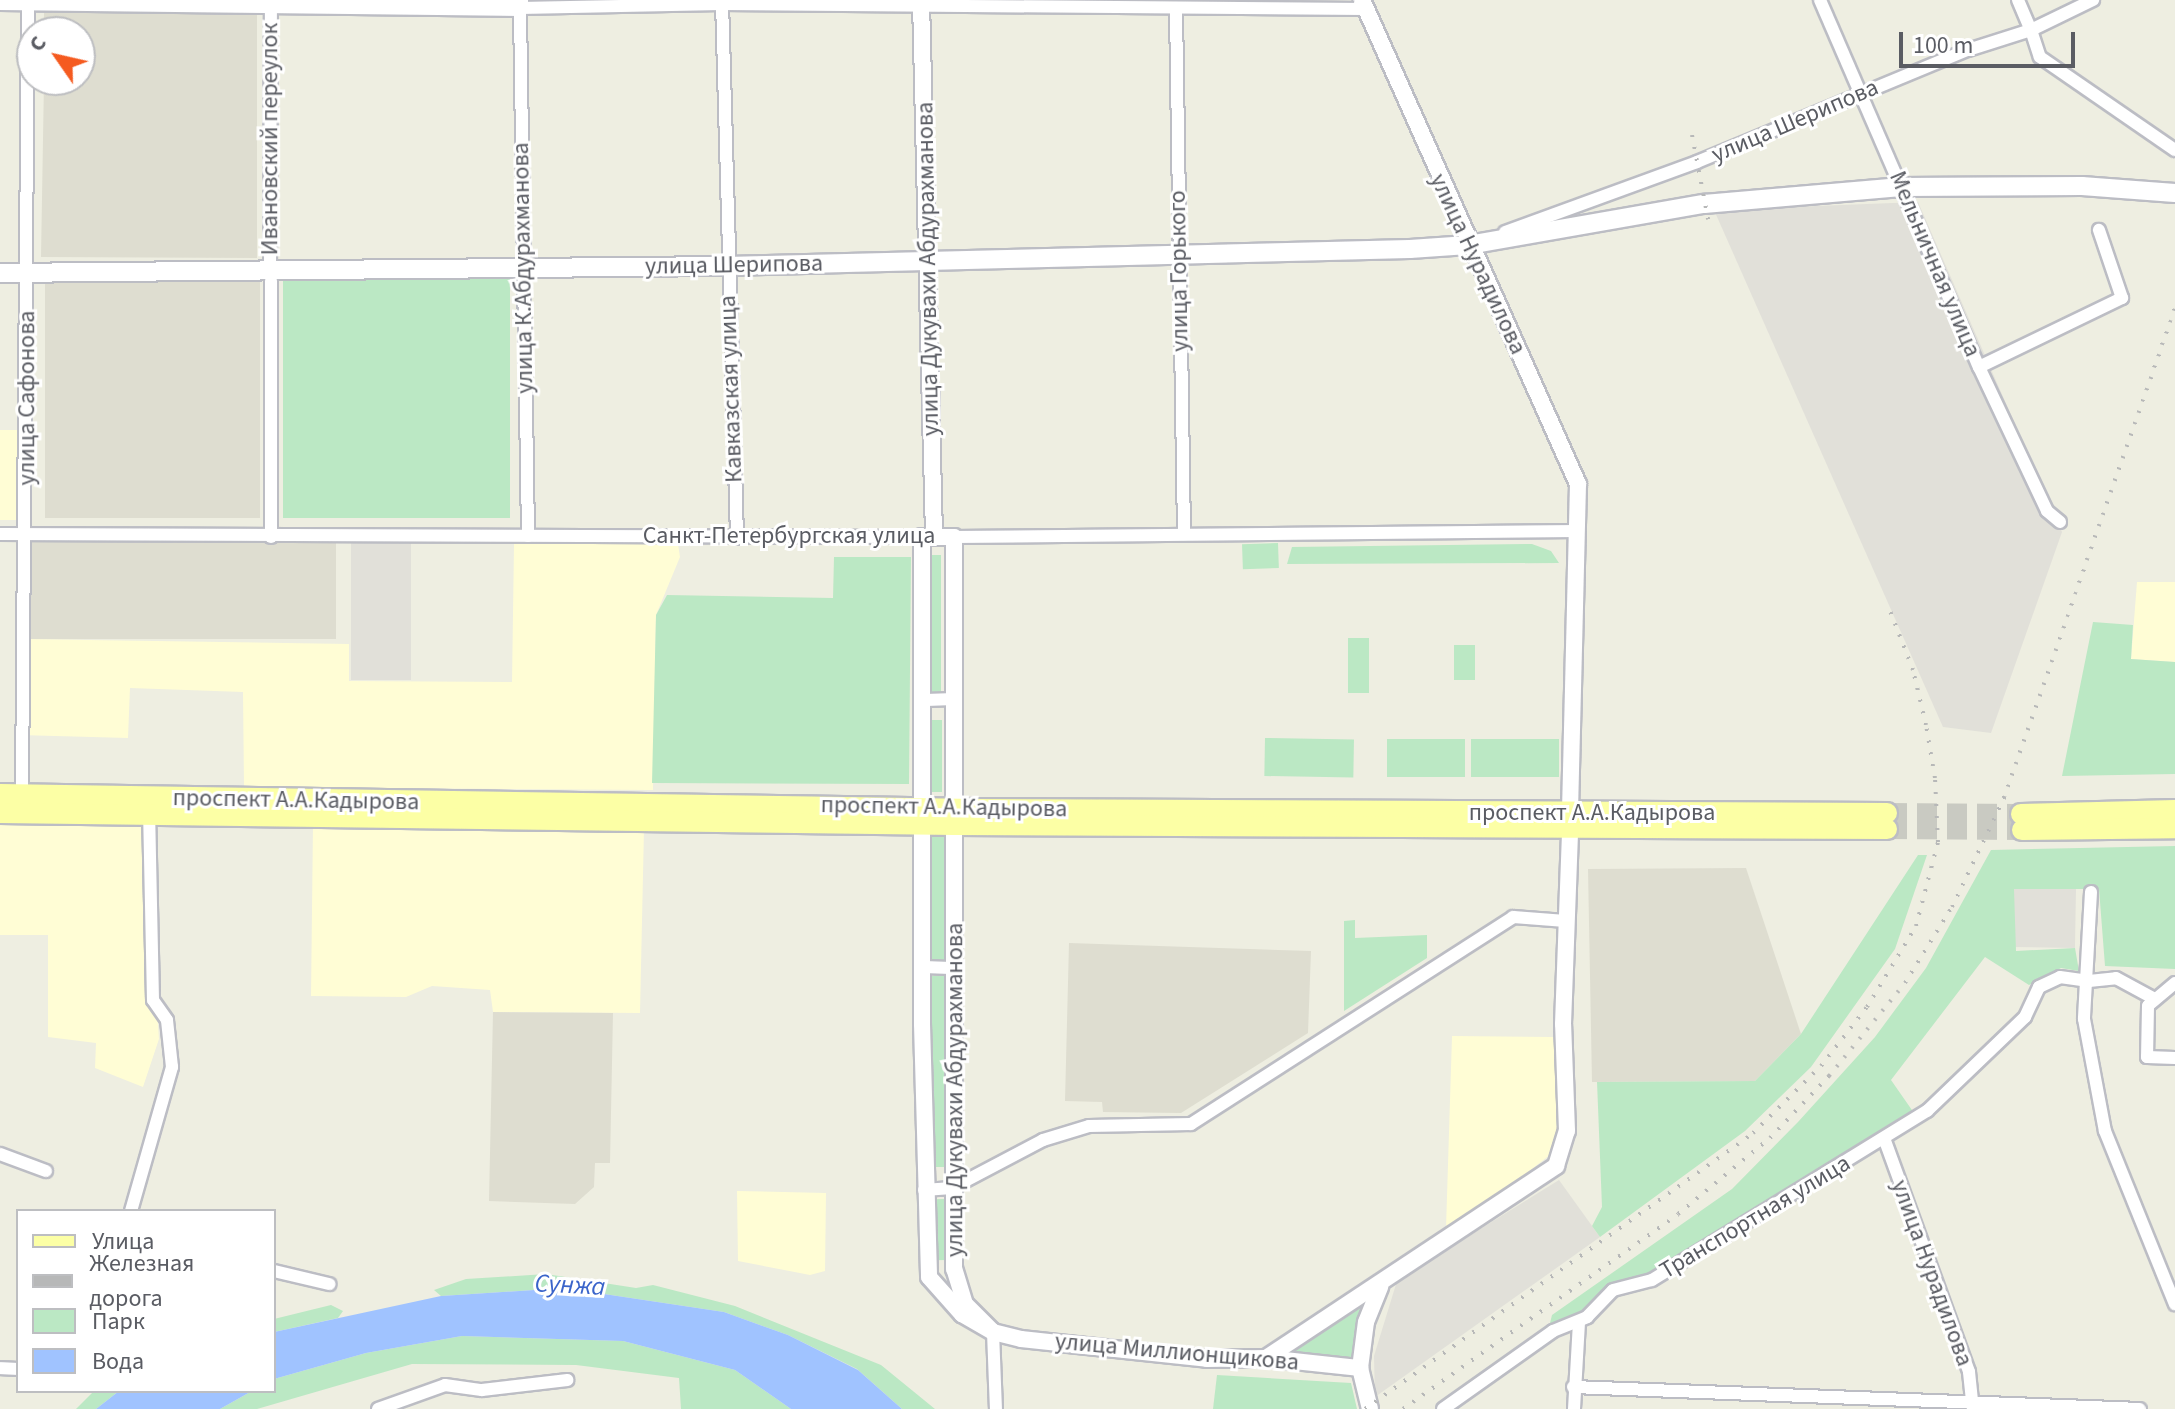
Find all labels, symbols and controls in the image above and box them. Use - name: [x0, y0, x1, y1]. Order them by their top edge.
- north arrow: [16, 16, 96, 96]
- scale bar: [1903, 16, 2079, 66]
- street label: Ивановский переулок: [256, 23, 284, 255]
- text: 100 m: [1913, 28, 1973, 63]
- text: С: [21, 29, 55, 58]
- street label: улица Шерипова: [1707, 73, 1883, 169]
- street label: улица Дукувахи Абдурахманова: [911, 102, 945, 436]
- street label: улица К.Абдурахманова: [506, 142, 540, 394]
- street label: Мельничная улица: [1883, 167, 1987, 361]
- street label: улица Нурадилова: [1424, 169, 1532, 359]
- street label: улица Горького: [1163, 190, 1195, 352]
- street label: улица Шерипова: [645, 249, 823, 281]
- street label: Кавказская улица: [713, 295, 749, 483]
- street label: улица Сафонова: [13, 311, 41, 485]
- street label: Санкт-Петербургская улица: [643, 522, 935, 550]
- street label: проспект А.А.Кадырова: [172, 783, 420, 817]
- street label: проспект А.А.Кадырова: [820, 790, 1068, 824]
- street label: проспект А.А.Кадырова: [1469, 799, 1715, 827]
- street label: улица Дукувахи Абдурахманова: [941, 923, 969, 1257]
- street label: Транспортная улица: [1655, 1149, 1855, 1285]
- street label: улица Нурадилова: [1885, 1176, 1979, 1370]
- legend: [16, 1209, 276, 1393]
- text: Улица: [92, 1224, 154, 1259]
- text: Железная дорога: [89, 1246, 194, 1316]
- water label: Сунжа: [534, 1268, 606, 1302]
- text: Парк: [92, 1304, 145, 1339]
- street label: улица Миллионщикова: [1054, 1327, 1300, 1377]
- text: Вода: [92, 1344, 144, 1379]

